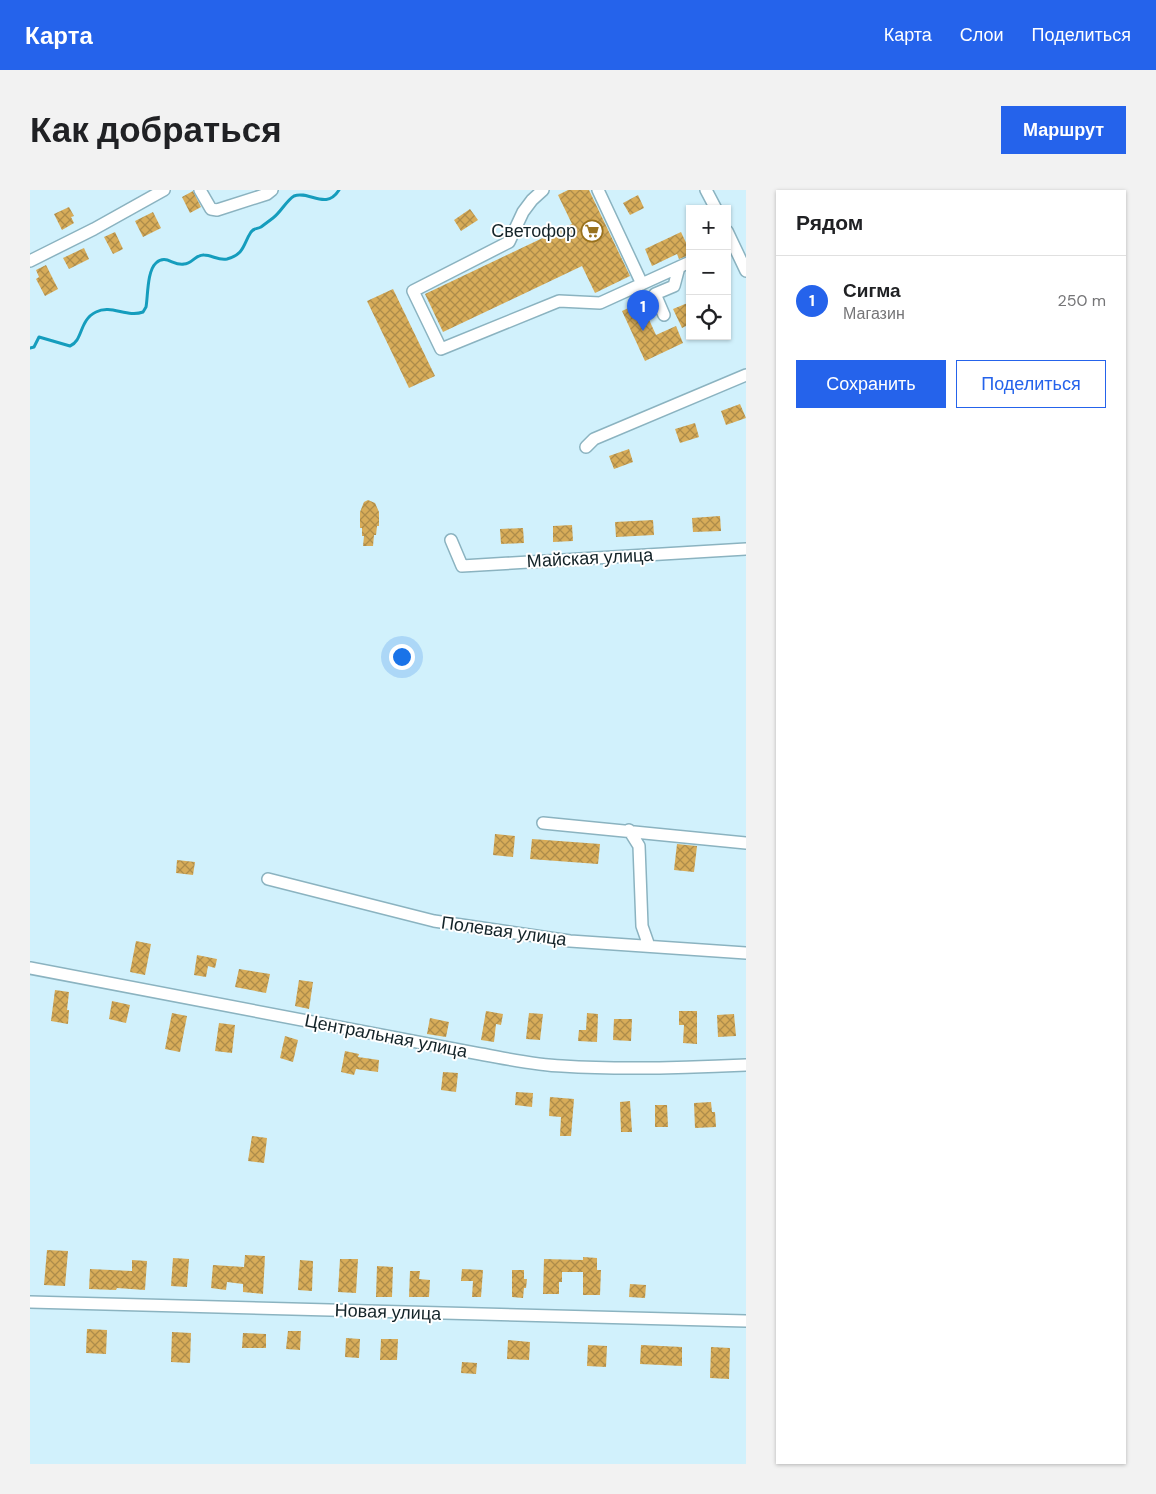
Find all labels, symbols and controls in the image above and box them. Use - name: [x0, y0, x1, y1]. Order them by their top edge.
- text: Карта: [25, 20, 93, 51]
- text: Карта: [884, 23, 932, 47]
- text: Слои: [960, 23, 1004, 47]
- text: Поделиться: [1032, 23, 1131, 47]
- button: Маршрут: [1001, 106, 1126, 154]
- text: Как добраться: [30, 107, 282, 153]
- map controls: [686, 205, 731, 340]
- button: +: [686, 205, 731, 250]
- text: Рядом: [796, 209, 863, 237]
- place label: Светофор: [491, 219, 576, 243]
- supermarket icon: Светофор: [580, 219, 604, 243]
- button: −: [686, 250, 731, 295]
- text: Сигма: [843, 278, 901, 303]
- pin: 1: [627, 290, 659, 331]
- text: 1: [809, 290, 815, 311]
- text: 250 m: [1058, 290, 1106, 311]
- button: locate: [686, 295, 731, 340]
- text: Магазин: [843, 303, 905, 324]
- button: Сохранить: [796, 360, 946, 408]
- button: Поделиться: [956, 360, 1106, 408]
- street label: Майская улица: [526, 543, 655, 573]
- your location: [389, 644, 415, 670]
- street label: Полевая улица: [440, 910, 569, 952]
- street label: Центральная улица: [303, 1008, 470, 1064]
- street label: Новая улица: [334, 1298, 443, 1326]

